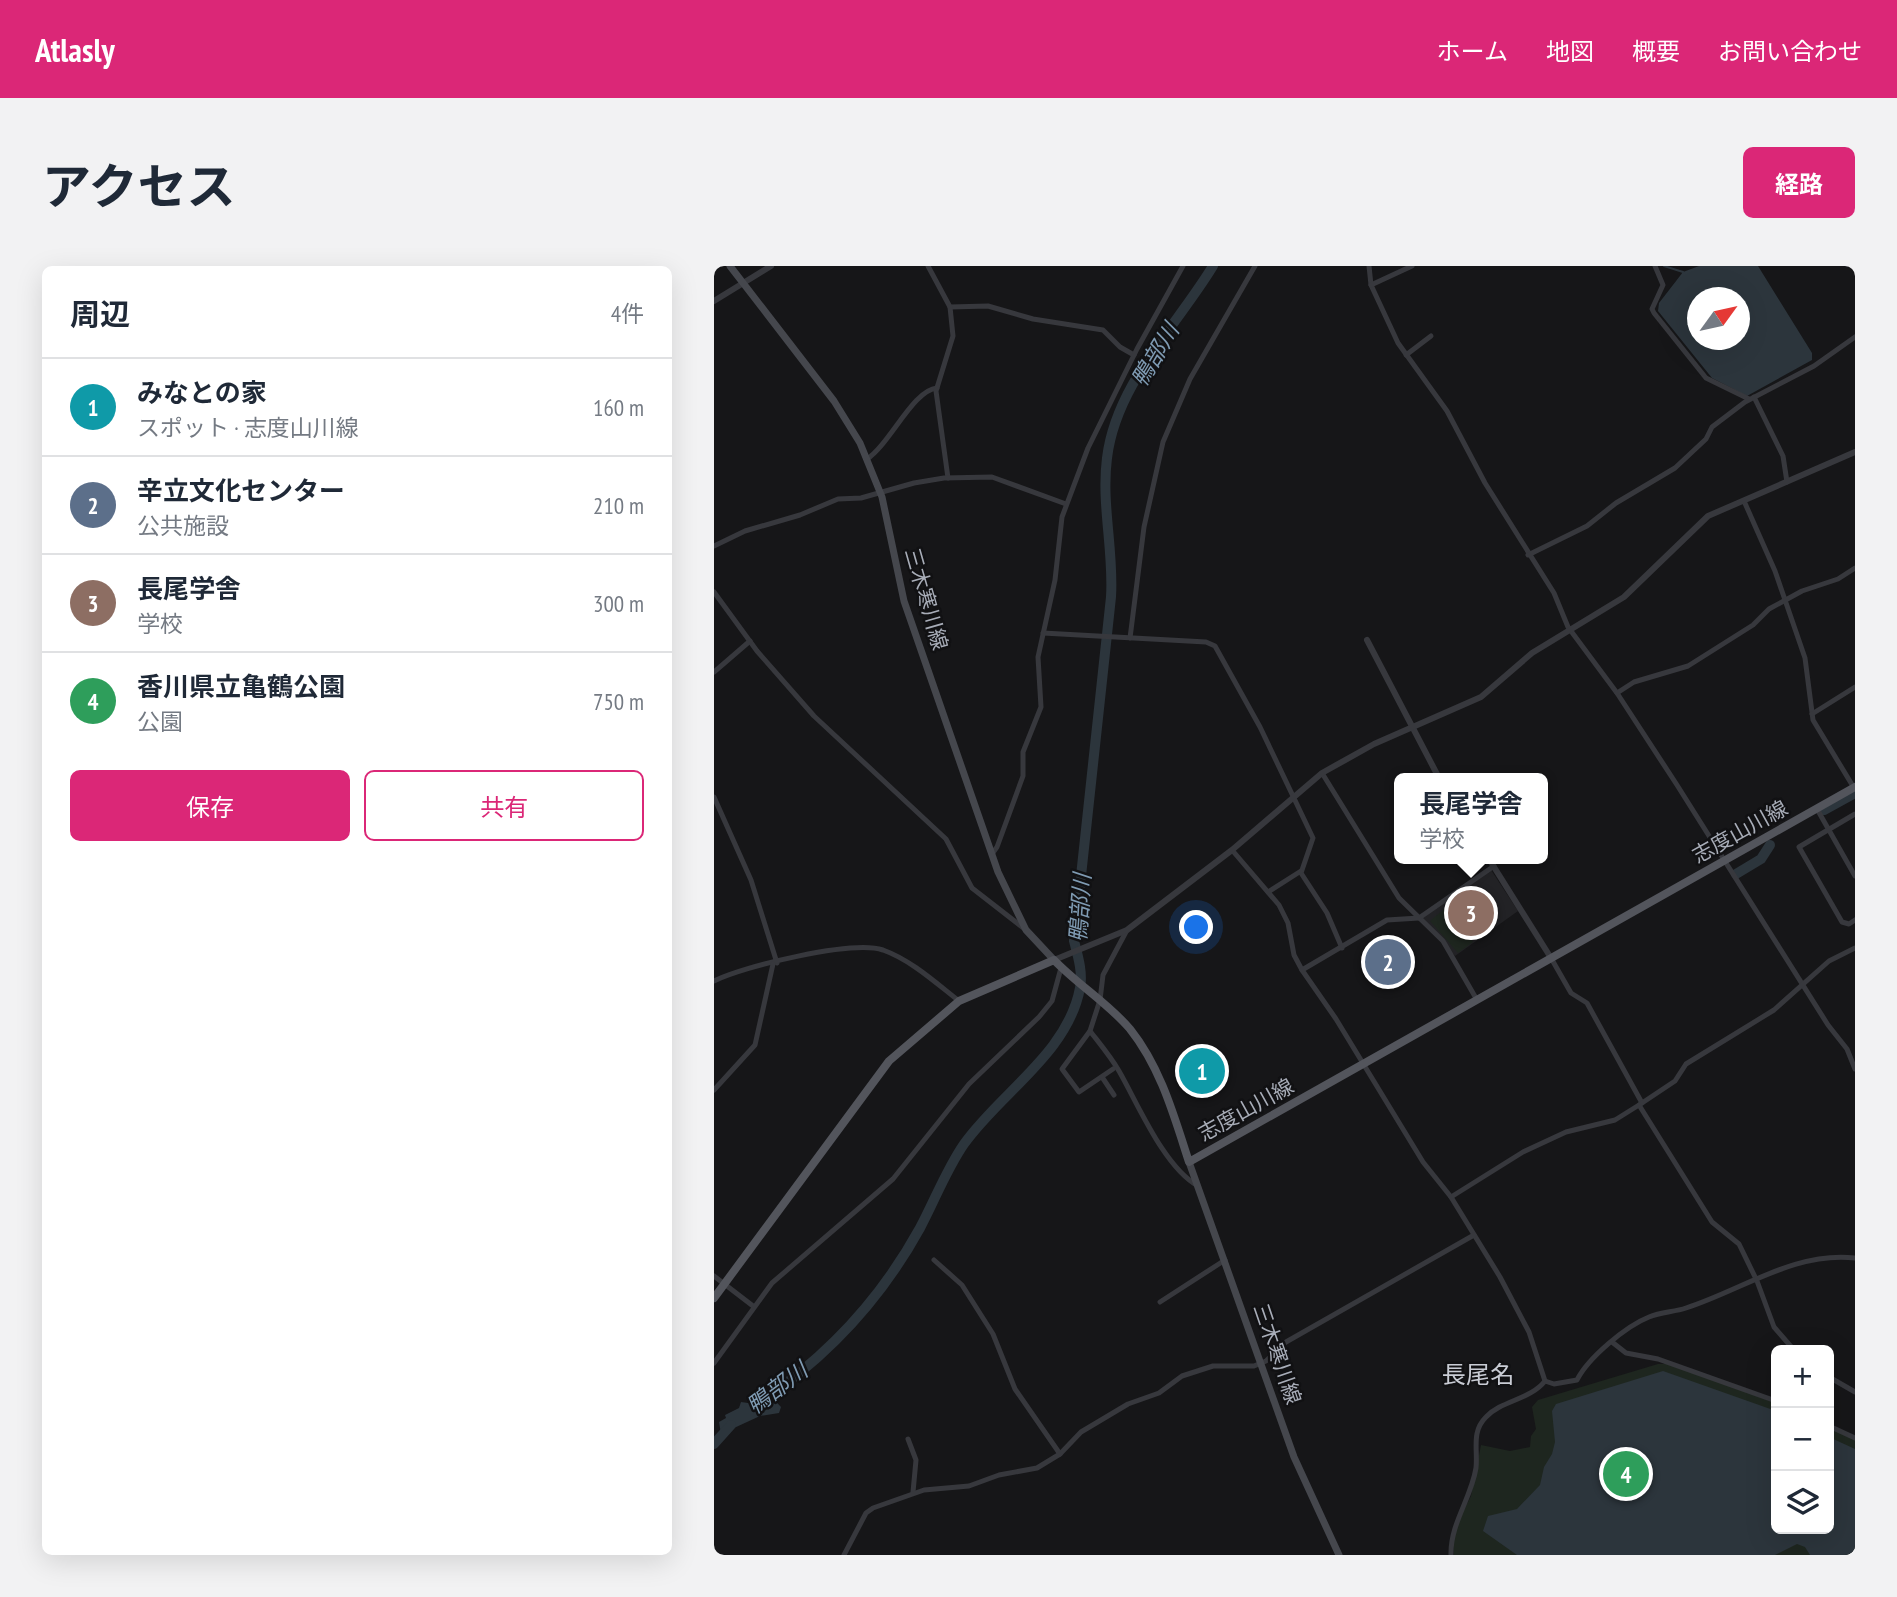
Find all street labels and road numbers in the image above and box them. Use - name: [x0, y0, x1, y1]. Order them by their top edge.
- street label: 三木寒川線: [899, 545, 954, 653]
- street label: 志度山川線: [1687, 794, 1792, 869]
- street label: 志度山川線: [1193, 1072, 1298, 1147]
- street label: 三木寒川線: [1248, 1300, 1307, 1408]

